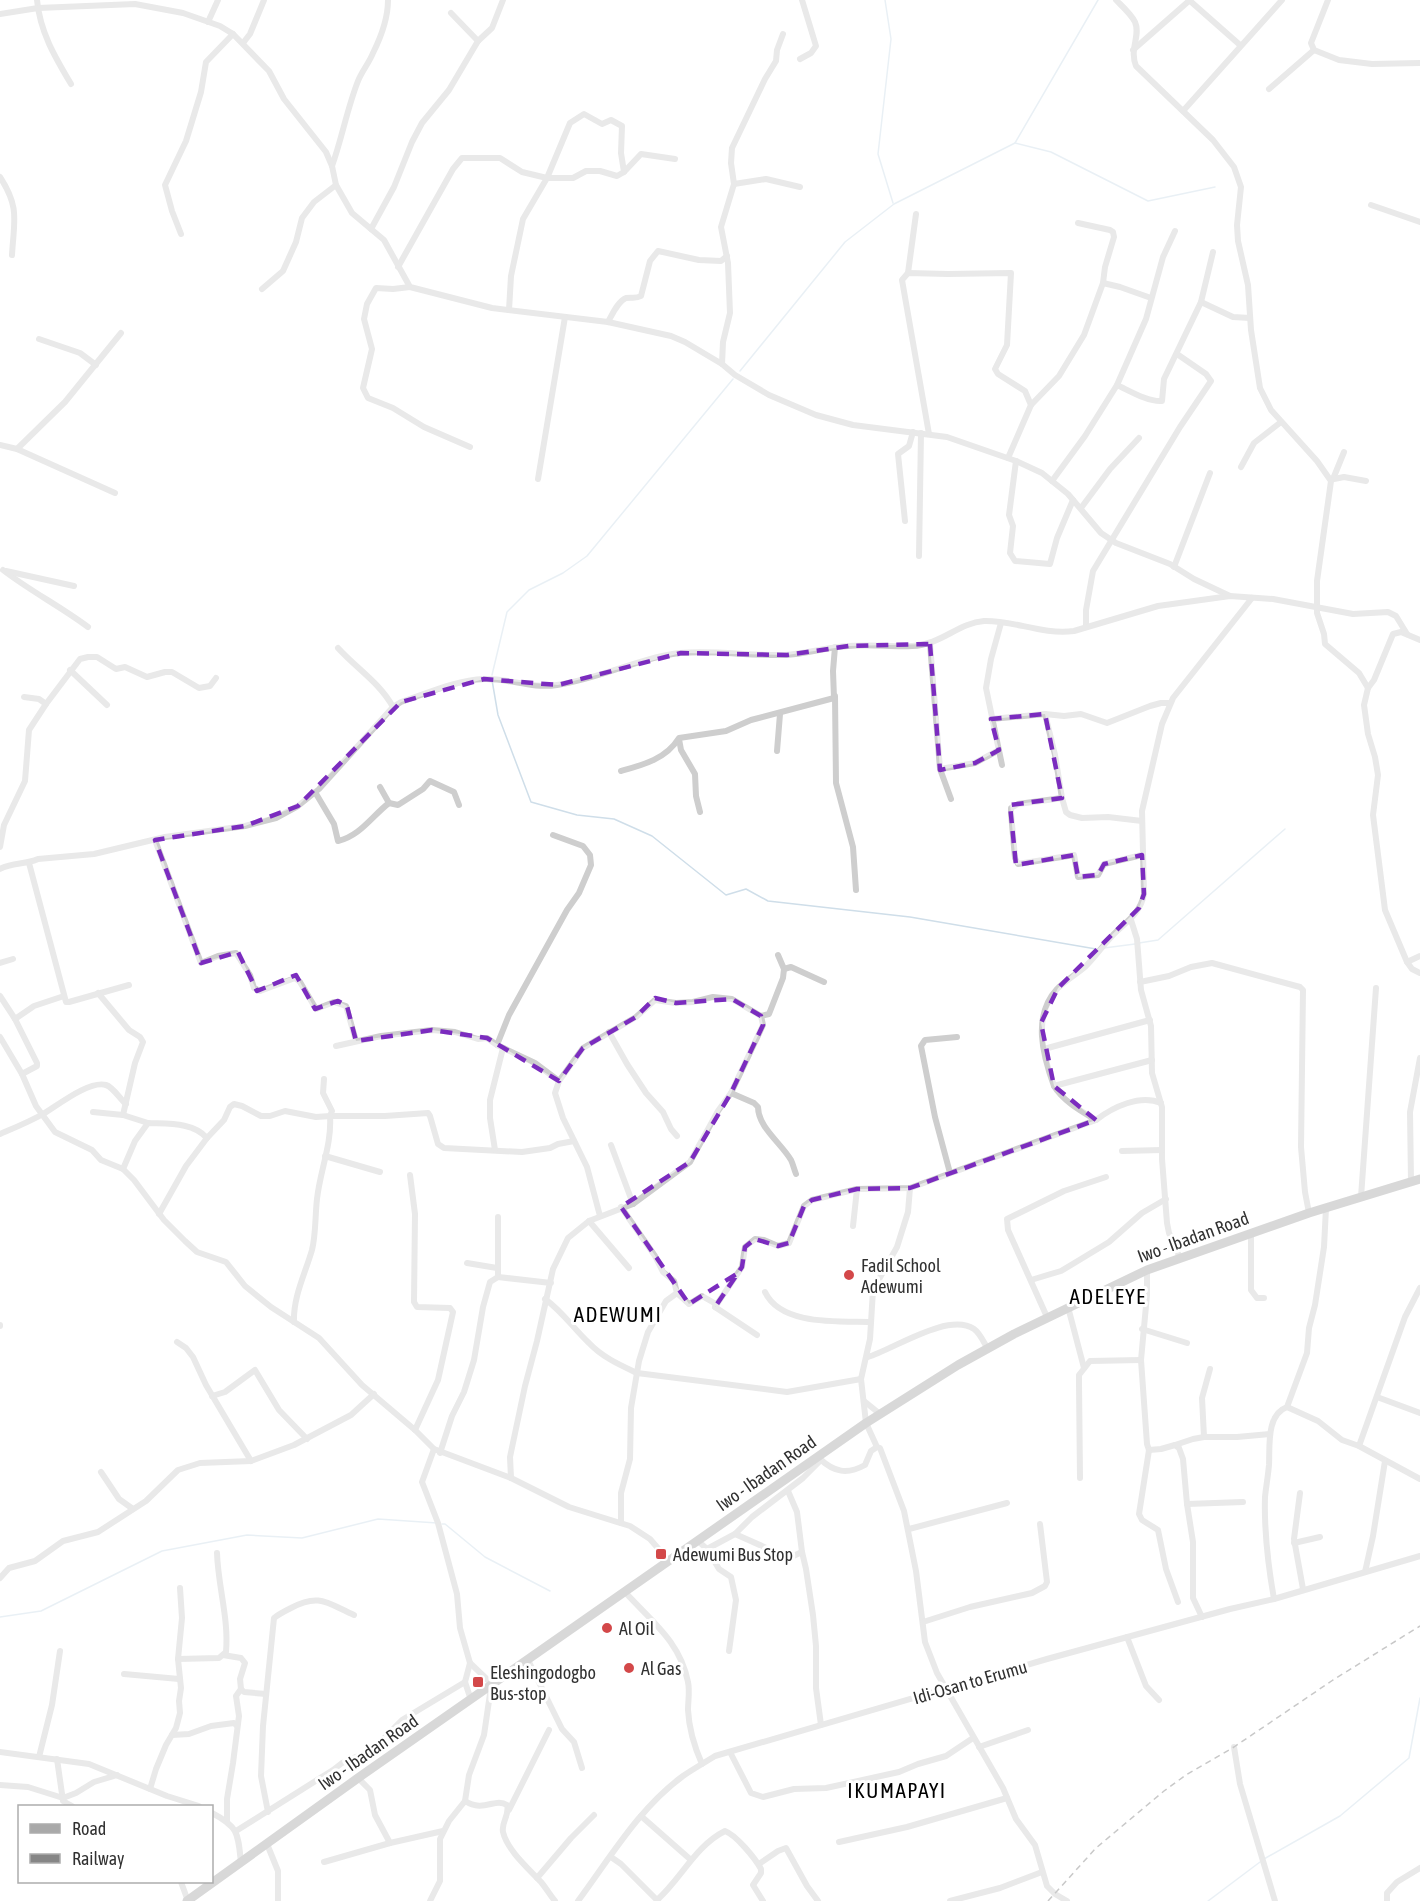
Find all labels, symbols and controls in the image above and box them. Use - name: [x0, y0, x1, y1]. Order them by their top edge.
- street label: Iwo - Ibadan Road: [1134, 1207, 1252, 1267]
- place label: Fadil School Adewumi: [861, 1255, 941, 1297]
- marker: Fadil School Adewumi: [842, 1268, 856, 1282]
- district label: ADELEYE: [1070, 1284, 1146, 1308]
- district label: ADEWUMI: [574, 1302, 662, 1326]
- street label: Iwo - Ibadan Road: [712, 1431, 820, 1515]
- place label: Adewumi Bus Stop: [673, 1544, 793, 1565]
- marker: Adewumi Bus Stop: [654, 1547, 668, 1561]
- place label: Al Oil: [619, 1618, 655, 1639]
- marker: Al Oil: [600, 1621, 614, 1635]
- street label: Idi-Osan to Erumu: [911, 1656, 1029, 1708]
- place label: Al Gas: [641, 1658, 681, 1679]
- marker: Al Gas: [622, 1661, 636, 1675]
- place label: Eleshingodogbo Bus-stop: [490, 1662, 596, 1704]
- marker: Eleshingodogbo Bus-stop: [471, 1675, 485, 1689]
- street label: Iwo - Ibadan Road: [314, 1710, 422, 1794]
- district label: IKUMAPAYI: [847, 1778, 947, 1802]
- legend: [18, 1805, 213, 1883]
- text: Road: [72, 1818, 106, 1839]
- text: Railway: [72, 1848, 124, 1869]

